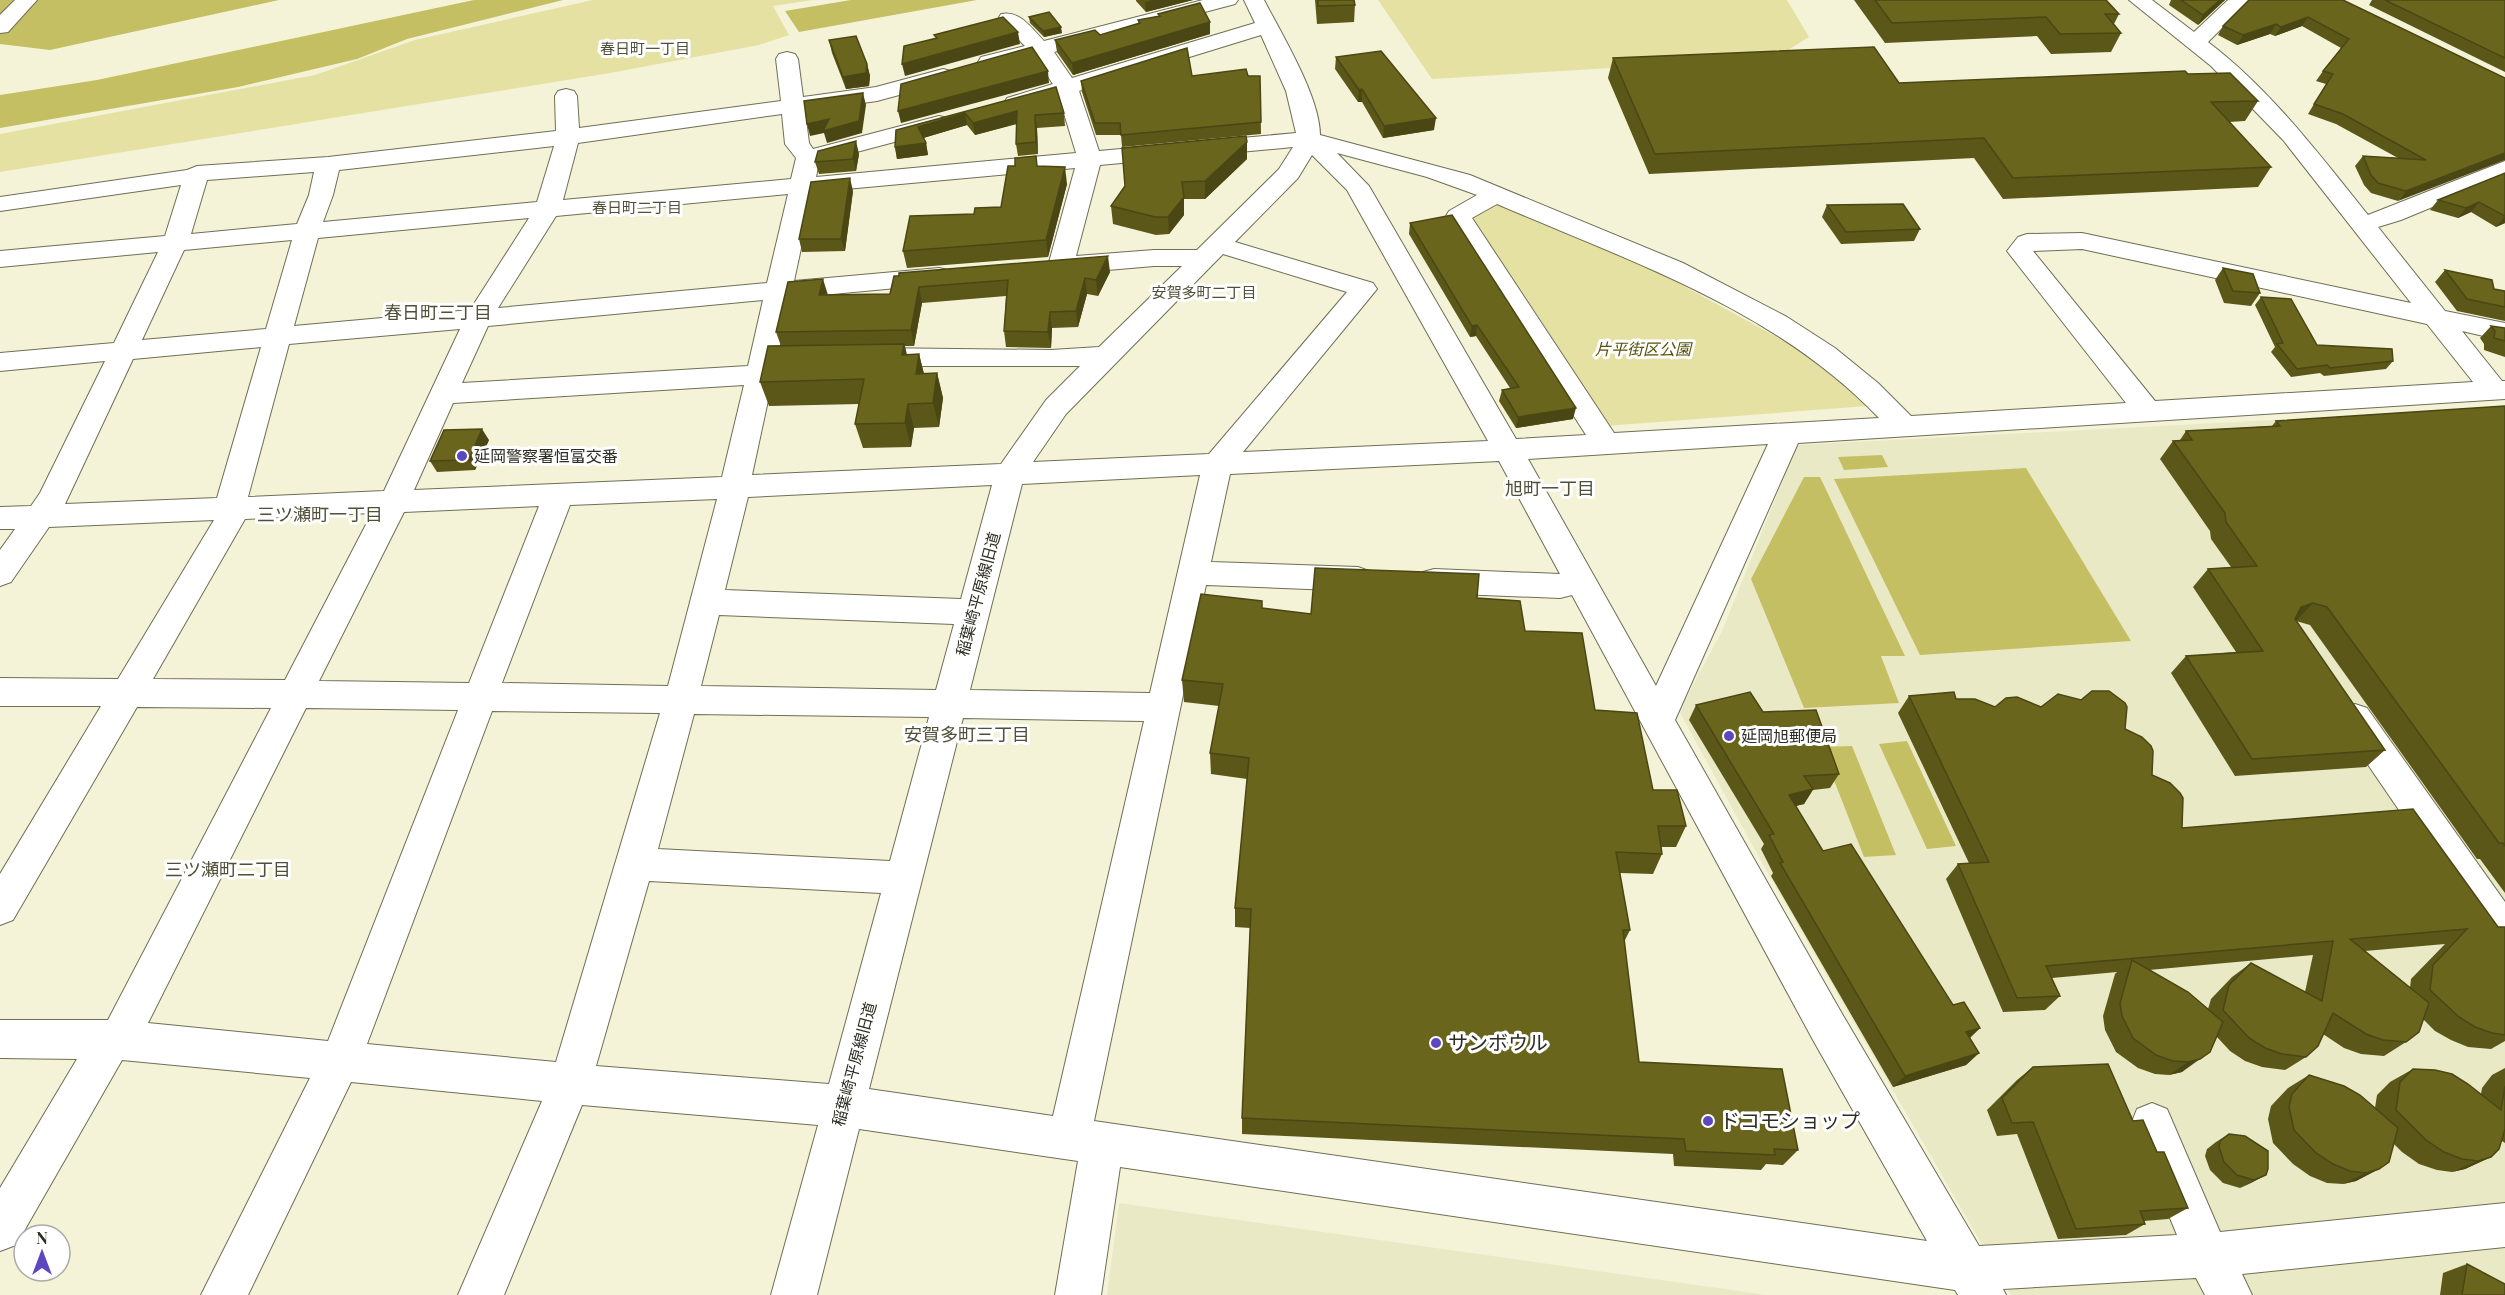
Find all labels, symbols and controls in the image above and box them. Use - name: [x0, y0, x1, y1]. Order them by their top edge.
- district label: 春日町一丁目: [600, 38, 690, 58]
- district label: 春日町二丁目: [592, 197, 682, 217]
- district label: 安賀多町二丁目: [1151, 282, 1257, 302]
- district label: 春日町三丁目: [384, 300, 492, 324]
- park label: 片平街区公園: [1595, 338, 1693, 359]
- place label: 延岡警察署恒富交番: [474, 445, 618, 466]
- marker: 延岡警察署恒富交番: [455, 449, 469, 463]
- district label: 旭町一丁目: [1505, 476, 1595, 500]
- district label: 三ツ瀬町一丁目: [257, 502, 383, 526]
- street label: 稲葉崎平原線旧道: [951, 529, 1004, 658]
- district label: 安賀多町三丁目: [904, 722, 1030, 746]
- place label: 延岡旭郵便局: [1741, 725, 1837, 746]
- marker: 延岡旭郵便局: [1722, 729, 1736, 743]
- district label: 三ツ瀬町二丁目: [165, 857, 291, 881]
- street label: 稲葉崎平原線旧道: [827, 999, 880, 1128]
- place label: サンボウル: [1448, 1028, 1548, 1055]
- marker: サンボウル: [1429, 1036, 1443, 1050]
- place label: ドコモショップ: [1720, 1106, 1860, 1133]
- marker: ドコモショップ: [1701, 1114, 1715, 1128]
- north arrow: [12, 1223, 72, 1283]
- text: N: [36, 1227, 48, 1248]

